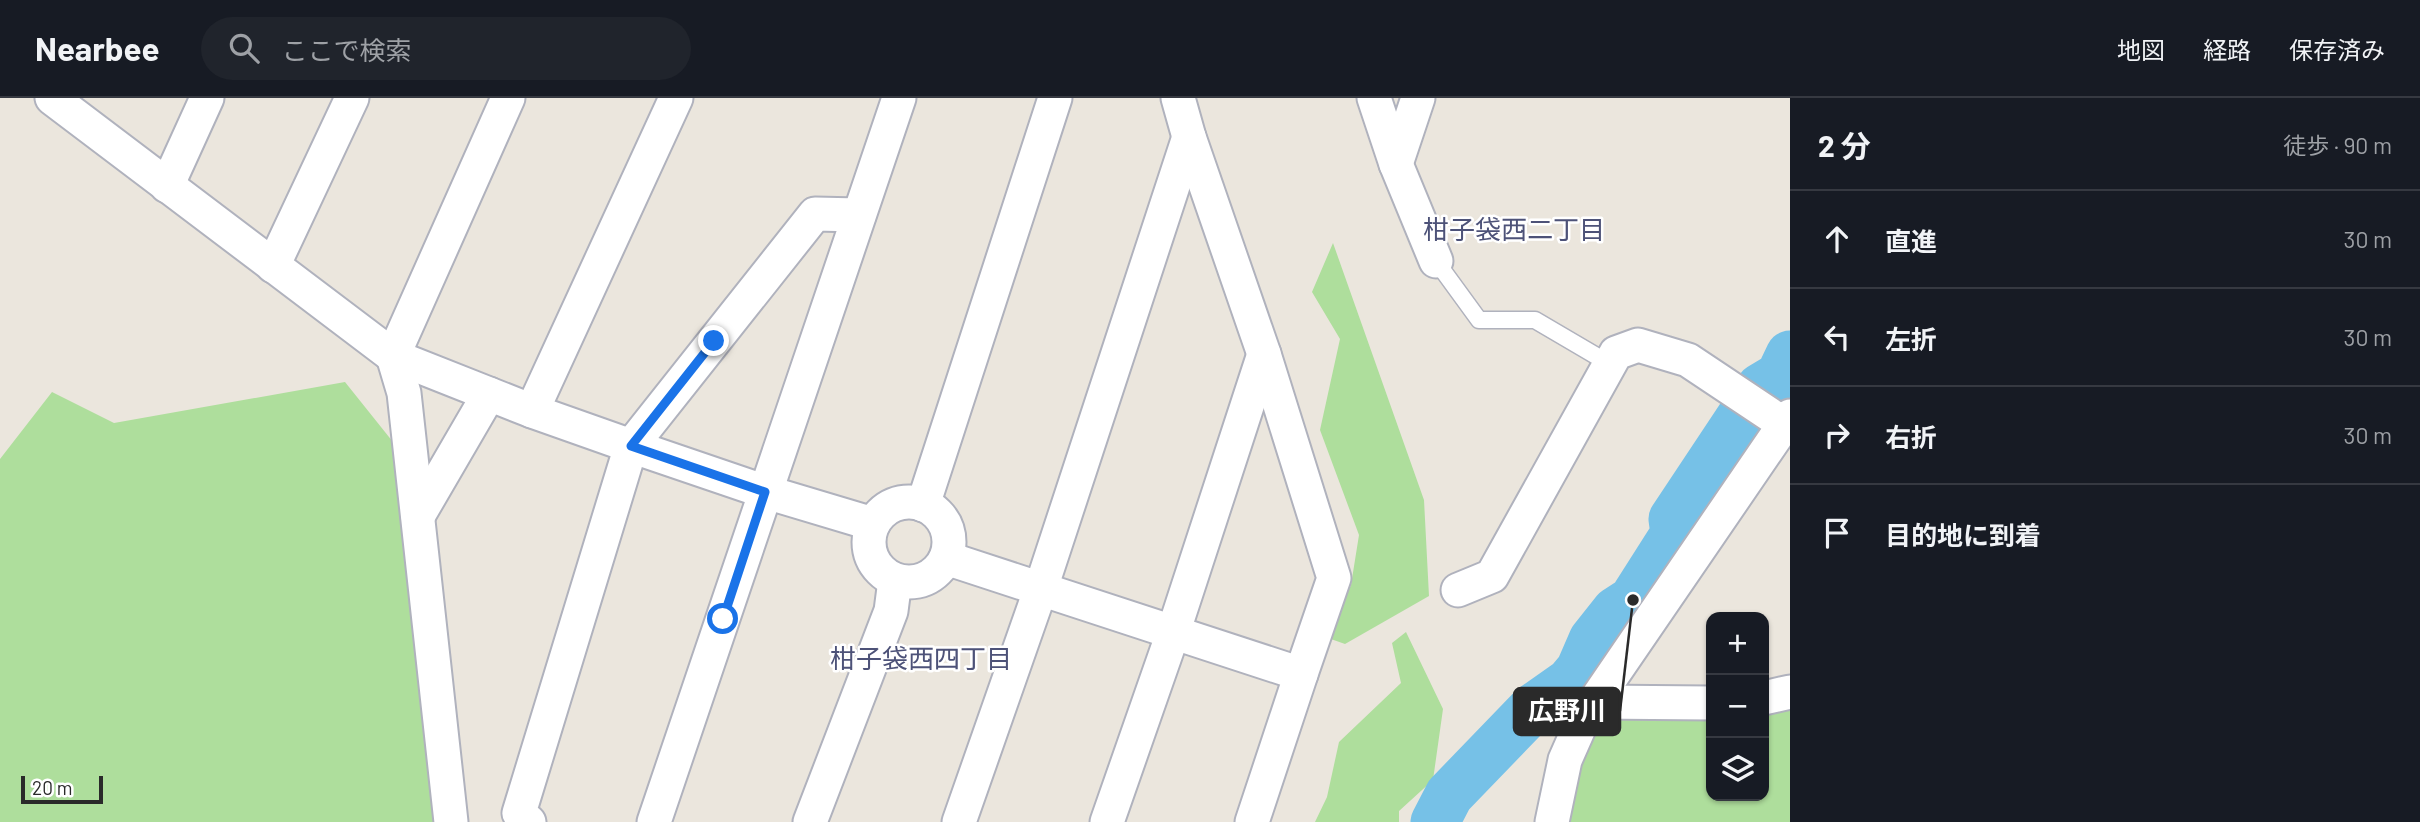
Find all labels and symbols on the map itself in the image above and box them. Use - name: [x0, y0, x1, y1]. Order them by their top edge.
- district label: 柑子袋西二丁目: [1423, 213, 1605, 244]
- route end: [698, 325, 729, 356]
- route start: [707, 603, 738, 634]
- district label: 柑子袋西四丁目: [830, 642, 1012, 673]
- callout: 広野川: [1514, 688, 1620, 735]
- text: 広野川: [1528, 694, 1606, 725]
- scale bar: [21, 773, 103, 805]

